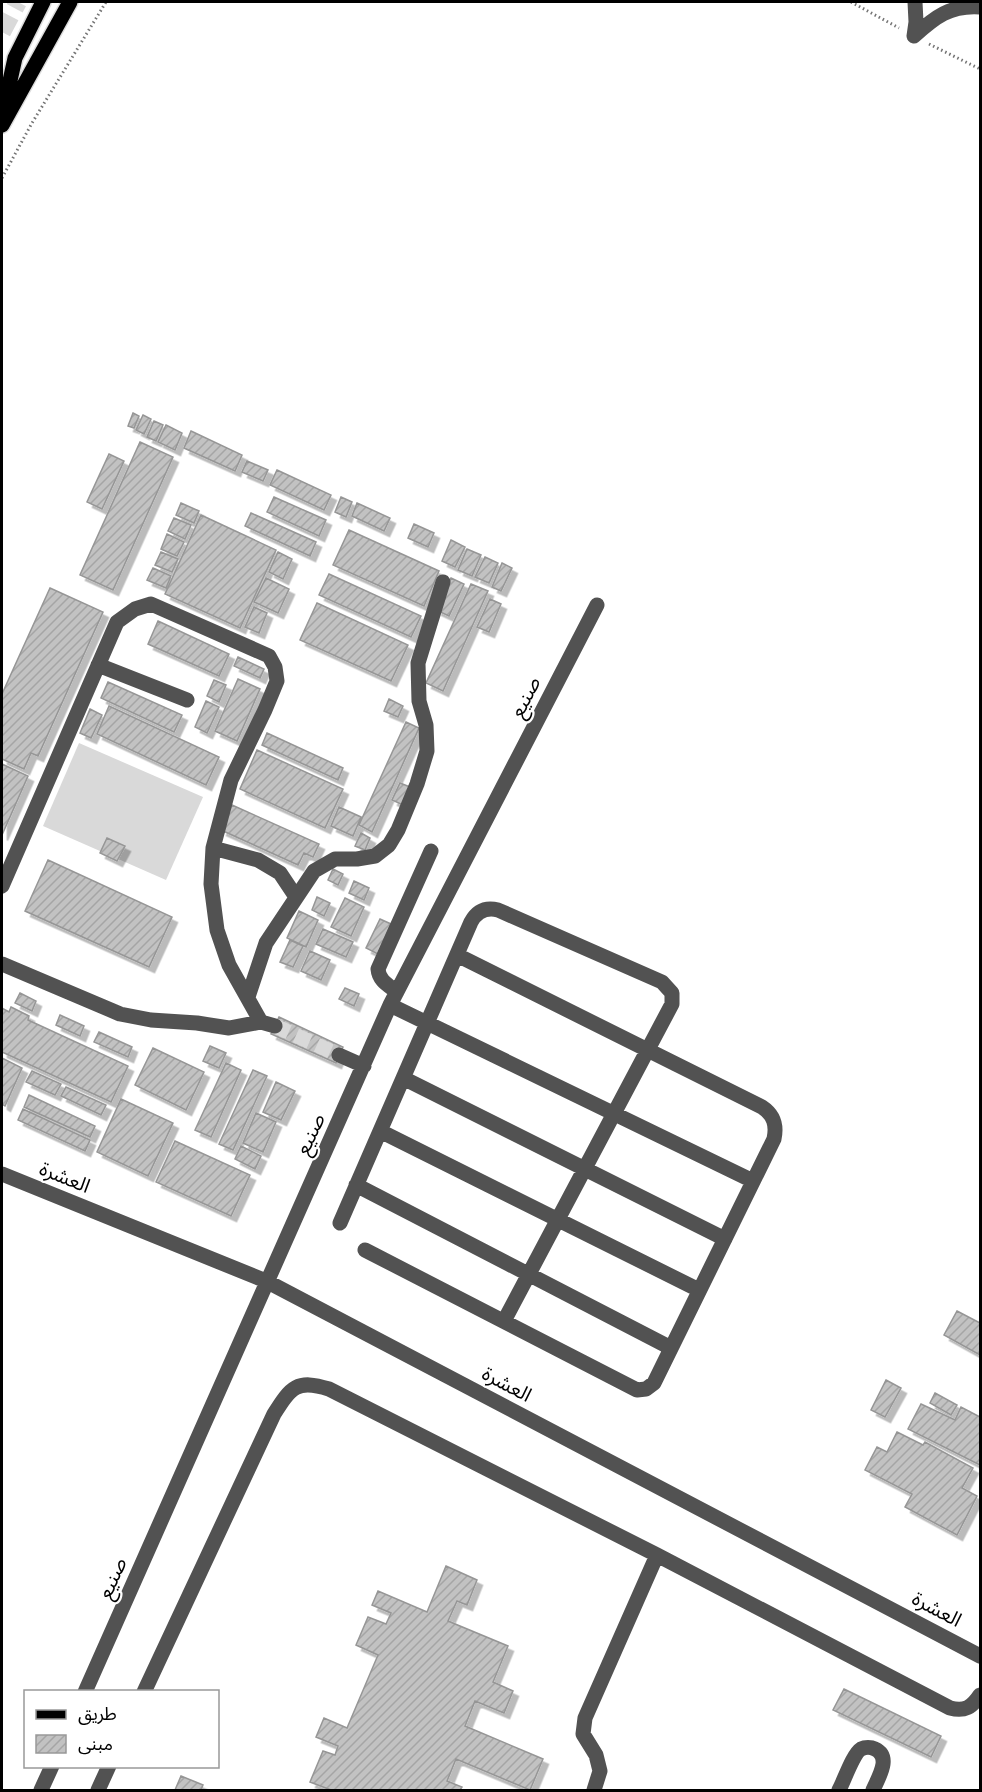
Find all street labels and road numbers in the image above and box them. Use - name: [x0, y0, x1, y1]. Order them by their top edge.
- street label: صنيع: [504, 672, 548, 723]
- street label: صنيع: [289, 1109, 333, 1160]
- street label: العشرة: [36, 1155, 94, 1198]
- street label: العشرة: [478, 1360, 536, 1407]
- street label: صنيع: [91, 1553, 134, 1604]
- street label: العشرة: [908, 1585, 966, 1632]

